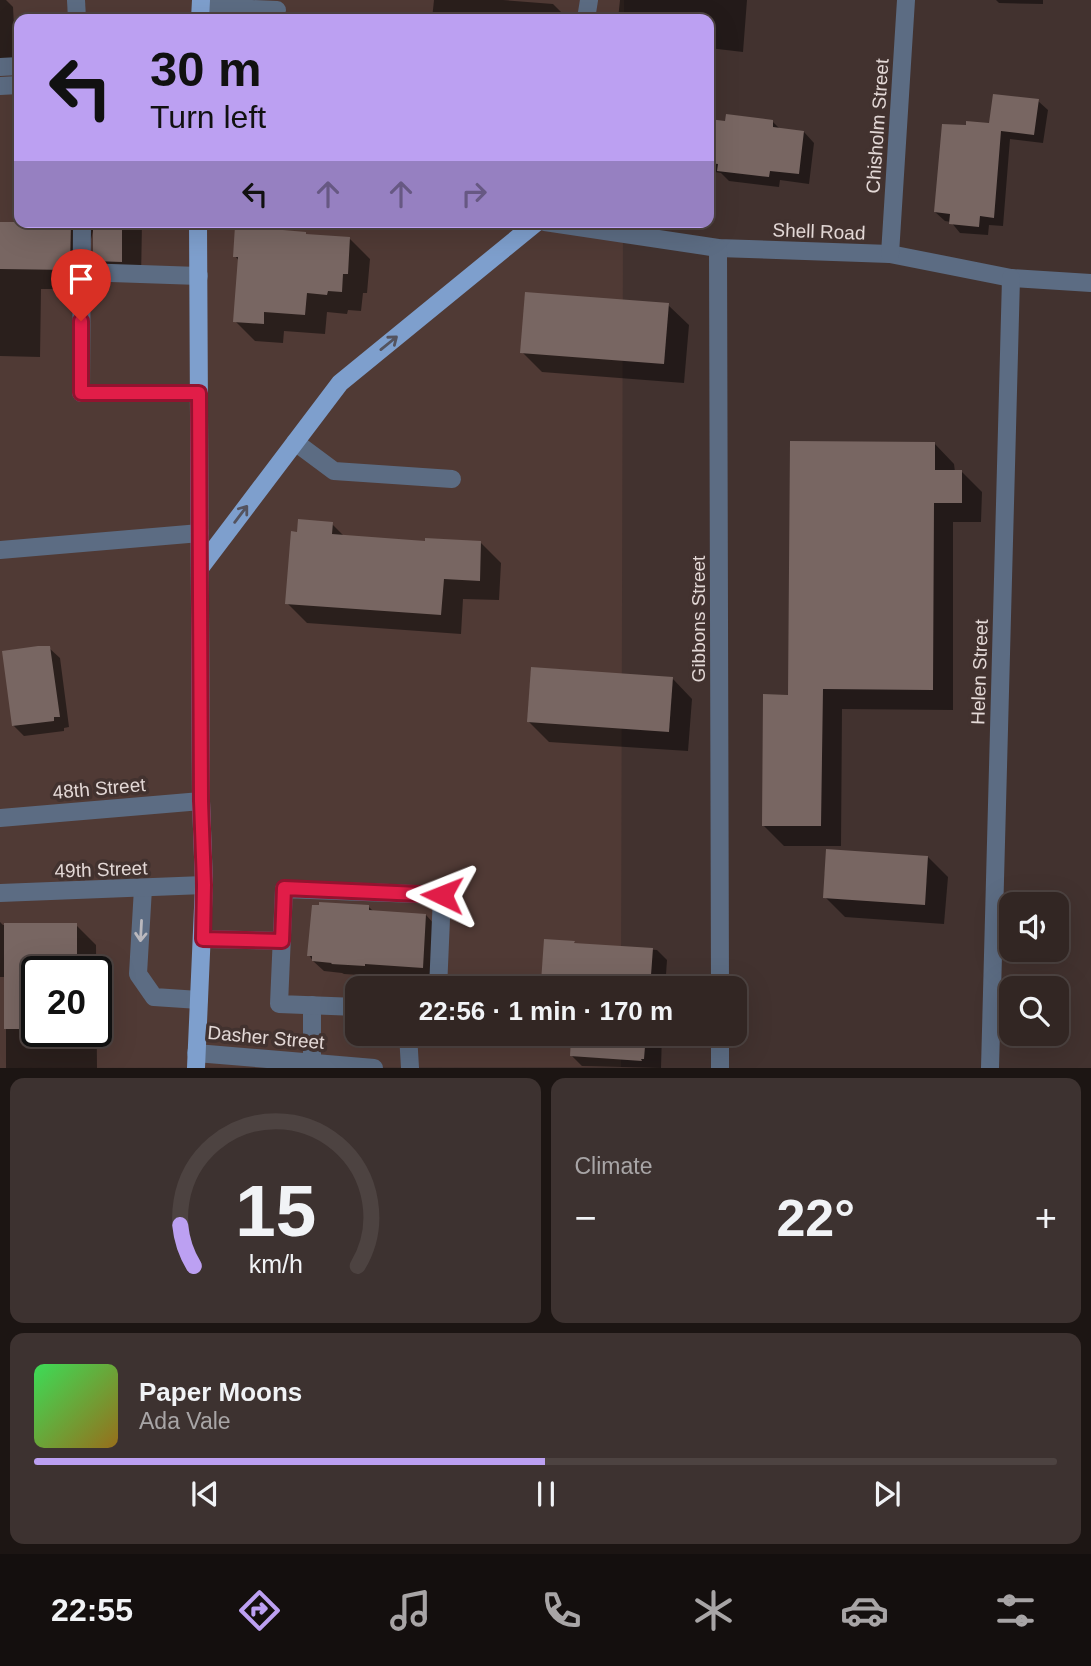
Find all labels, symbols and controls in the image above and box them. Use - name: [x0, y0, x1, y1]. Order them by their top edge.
- icon: left: [35, 42, 126, 133]
- text: 30 m: [150, 42, 262, 96]
- street label: Chisholm Street: [862, 57, 893, 194]
- text: Turn left: [150, 99, 266, 135]
- icon: left: [236, 175, 274, 213]
- icon: ahead: [309, 175, 347, 213]
- icon: ahead: [382, 175, 420, 213]
- icon: right: [455, 175, 493, 213]
- street label: Shell Road: [772, 219, 866, 244]
- pin: [51, 249, 111, 321]
- icon: arrive: [62, 260, 100, 298]
- one-way arrow: [379, 335, 397, 350]
- one-way arrow: [234, 505, 248, 524]
- street label: Gibbons Street: [688, 555, 709, 682]
- street label: Helen Street: [967, 618, 992, 725]
- street label: 48th Street: [52, 774, 147, 803]
- street label: 49th Street: [54, 857, 149, 882]
- position arrow: [405, 858, 479, 932]
- map controls: [999, 892, 1069, 1046]
- button: sound: [999, 892, 1069, 962]
- one-way arrow: [134, 919, 147, 942]
- speed limit sign: 20: [21, 956, 112, 1047]
- button: search: [999, 976, 1069, 1046]
- text: 22:56 · 1 min · 170 m: [419, 996, 673, 1026]
- street label: Dasher Street: [207, 1022, 326, 1053]
- text: Climate: [575, 1153, 652, 1179]
- text: 15: [235, 1171, 316, 1252]
- text: 22°: [776, 1189, 855, 1247]
- text: −: [575, 1197, 597, 1239]
- text: +: [1035, 1197, 1057, 1239]
- text: km/h: [248, 1250, 302, 1278]
- text: Paper Moons: [139, 1377, 302, 1407]
- text: Ada Vale: [139, 1408, 231, 1434]
- icon: previous: [186, 1475, 224, 1513]
- icon: pause: [527, 1475, 565, 1513]
- icon: next: [868, 1475, 906, 1513]
- icon: directions: [235, 1586, 284, 1635]
- icon: music: [386, 1586, 435, 1635]
- icon: phone: [537, 1586, 586, 1635]
- icon: climate: [689, 1586, 738, 1635]
- icon: car: [840, 1586, 889, 1635]
- icon: filters: [991, 1586, 1040, 1635]
- text: 22:55: [51, 1592, 133, 1628]

